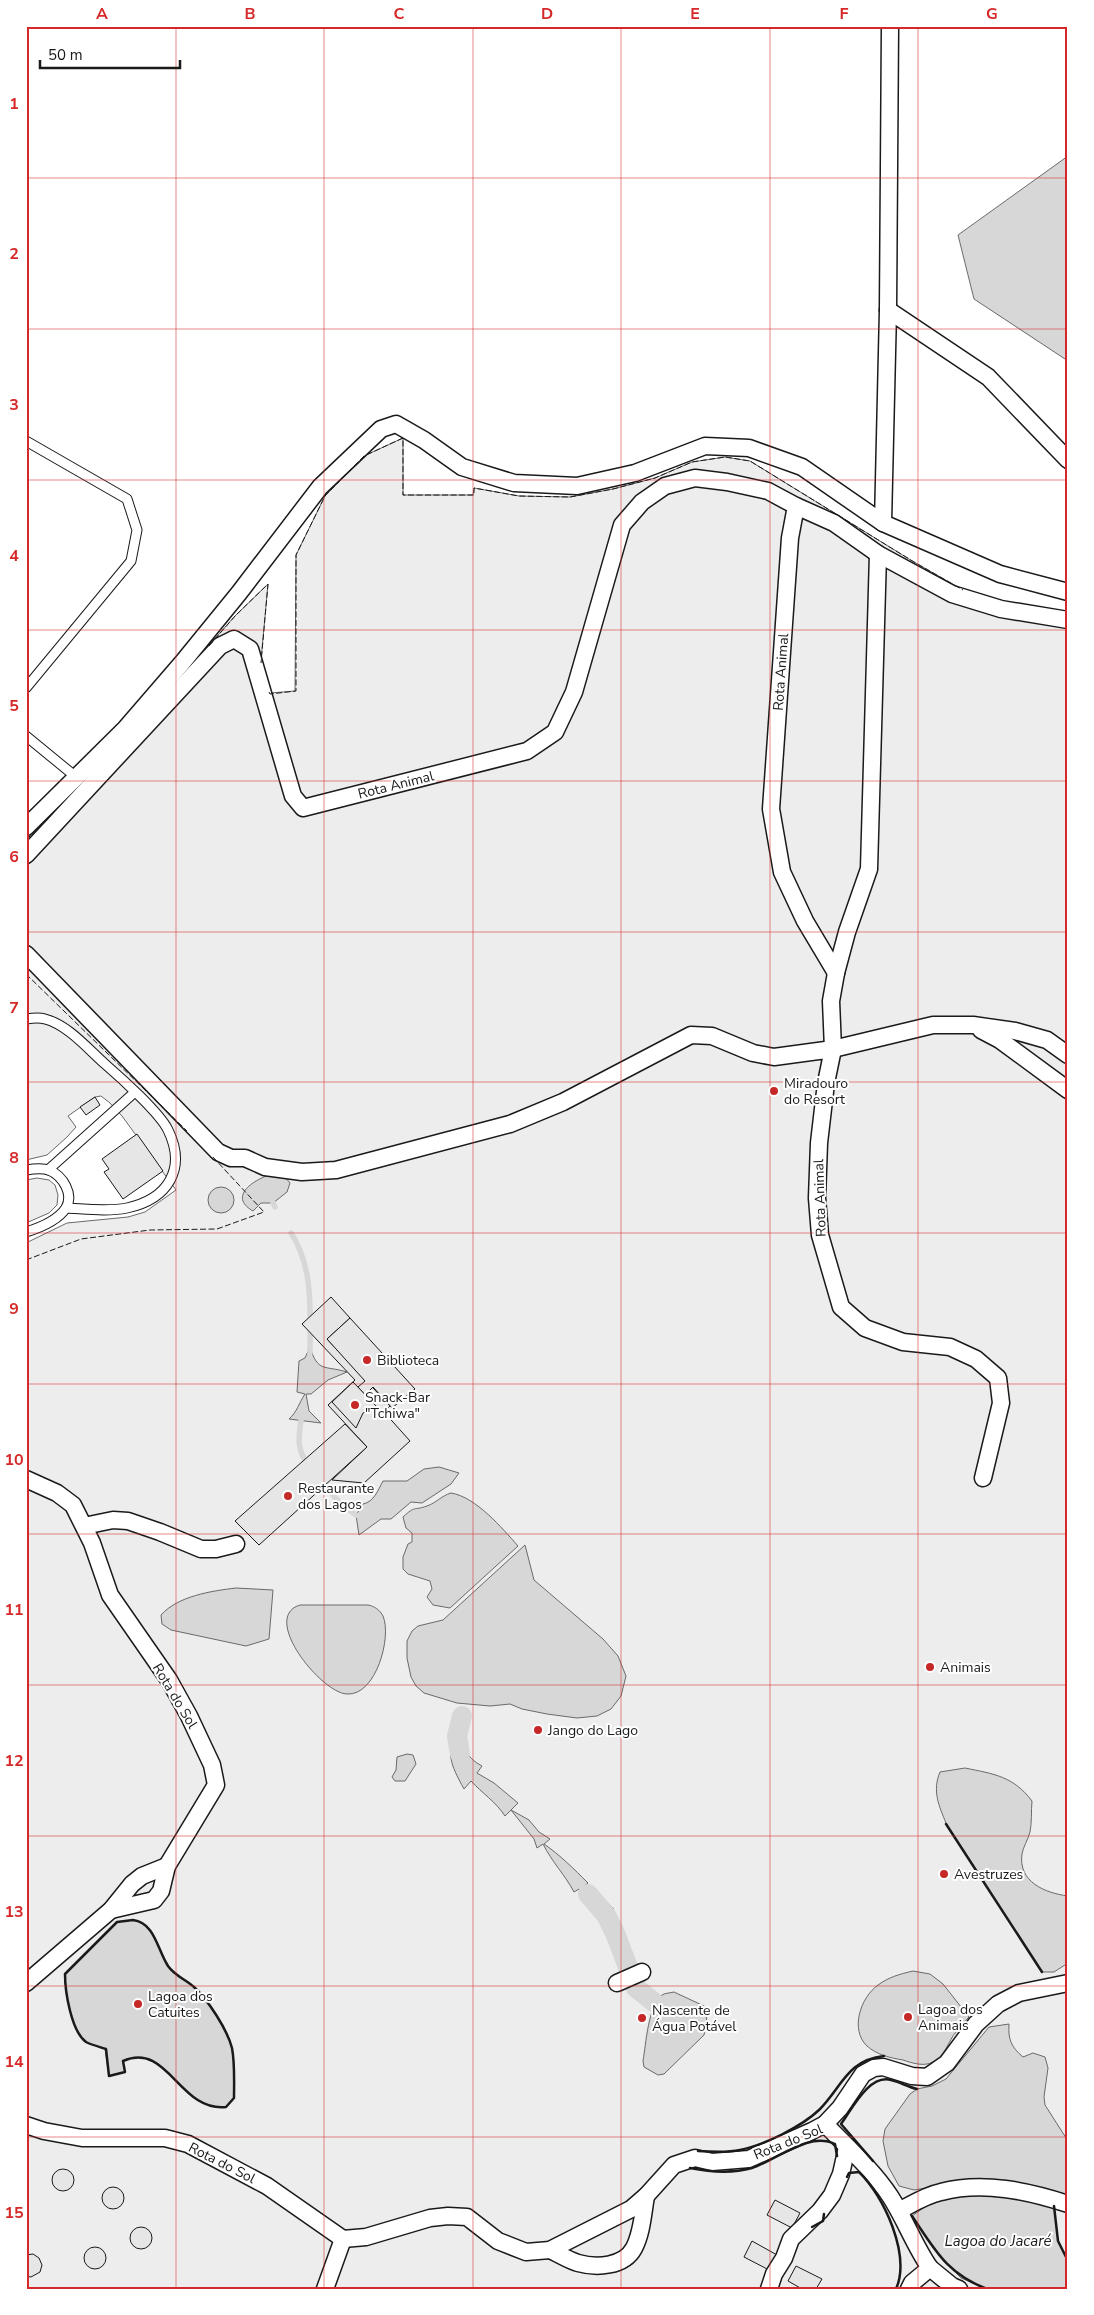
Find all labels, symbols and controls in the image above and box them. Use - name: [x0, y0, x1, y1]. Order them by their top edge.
- text: A: [96, 3, 108, 25]
- text: B: [244, 3, 256, 25]
- text: C: [394, 3, 405, 25]
- text: D: [541, 3, 553, 25]
- text: E: [690, 3, 700, 25]
- text: F: [840, 3, 849, 25]
- text: G: [986, 3, 998, 25]
- scale bar: [40, 38, 180, 70]
- text: 50 m: [48, 45, 83, 65]
- text: 1: [9, 93, 19, 115]
- text: 2: [9, 243, 19, 265]
- text: 3: [9, 394, 19, 416]
- text: 4: [9, 545, 19, 567]
- street label: Rota Animal: [769, 632, 793, 711]
- text: 5: [9, 695, 19, 717]
- street label: Rota Animal: [356, 766, 437, 804]
- text: 6: [9, 846, 19, 868]
- text: 7: [9, 997, 19, 1019]
- place label: Miradouro do Resort: [784, 1074, 848, 1109]
- marker: Miradouro do Resort: [768, 1085, 780, 1097]
- text: 8: [9, 1147, 19, 1169]
- street label: Rota Animal: [809, 1158, 831, 1237]
- text: 9: [9, 1298, 19, 1320]
- place label: Biblioteca: [377, 1351, 439, 1370]
- marker: Biblioteca: [361, 1354, 373, 1366]
- place label: Snack-Bar "Tchiwa": [365, 1388, 430, 1423]
- marker: Snack-Bar "Tchiwa": [349, 1399, 361, 1411]
- text: 10: [4, 1449, 24, 1471]
- place label: Restaurante dos Lagos: [298, 1479, 374, 1514]
- marker: Restaurante dos Lagos: [282, 1490, 294, 1502]
- text: 11: [4, 1599, 24, 1621]
- place label: Animais: [940, 1658, 991, 1677]
- street label: Rota do Sol: [148, 1660, 202, 1733]
- marker: Animais: [924, 1661, 936, 1673]
- place label: Jango do Lago: [547, 1721, 638, 1740]
- marker: Jango do Lago: [532, 1724, 544, 1736]
- text: 12: [4, 1750, 24, 1772]
- place label: Avestruzes: [954, 1865, 1024, 1884]
- marker: Avestruzes: [938, 1868, 950, 1880]
- text: 13: [4, 1901, 24, 1923]
- place label: Lagoa dos Catuites: [148, 1987, 213, 2022]
- marker: Lagoa dos Catuites: [132, 1998, 144, 2010]
- place label: Lagoa dos Animais: [918, 2000, 983, 2035]
- place label: Nascente de Água Potável: [652, 2001, 737, 2036]
- marker: Lagoa dos Animais: [902, 2011, 914, 2023]
- marker: Nascente de Água Potável: [636, 2012, 648, 2024]
- text: 14: [4, 2051, 24, 2073]
- street label: Rota do Sol: [751, 2119, 826, 2164]
- street label: Rota do Sol: [185, 2138, 260, 2188]
- text: 15: [4, 2202, 24, 2224]
- water label: Lagoa do Jacaré: [945, 2231, 1051, 2251]

